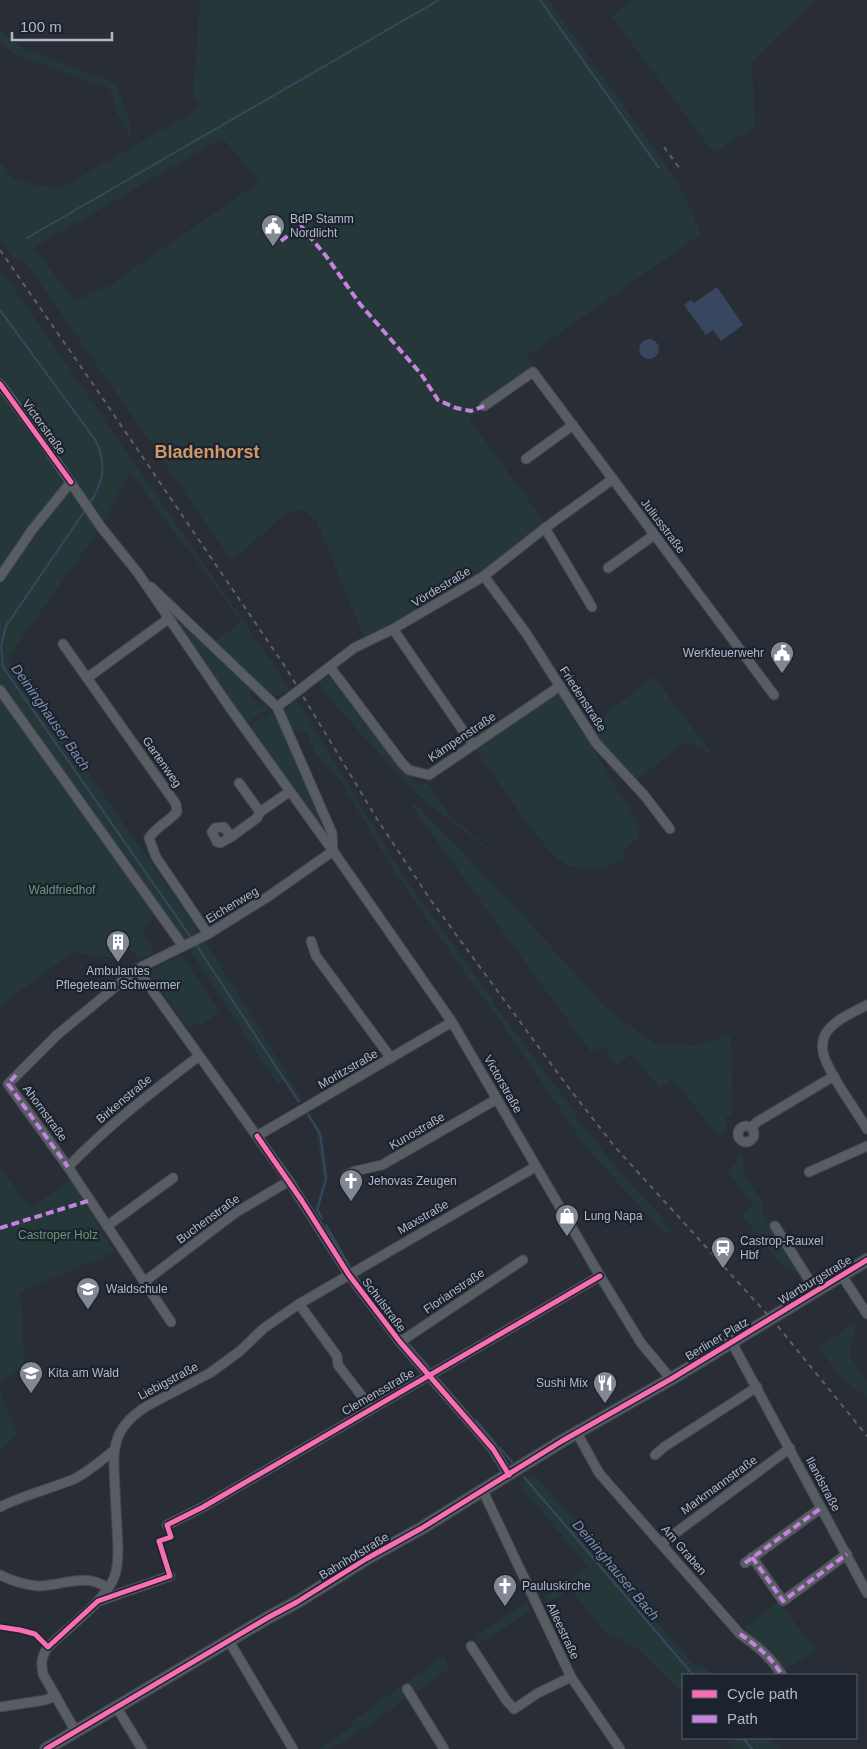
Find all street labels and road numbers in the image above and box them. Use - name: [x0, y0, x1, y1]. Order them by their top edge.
- street label: Victorstraße: [19, 397, 69, 457]
- street label: Juliusstraße: [638, 496, 688, 556]
- street label: Vördestraße: [409, 564, 473, 610]
- street label: Friedenstraße: [557, 664, 609, 734]
- street label: Kämpenstraße: [425, 709, 499, 765]
- street label: Gartenweg: [139, 734, 185, 790]
- street label: Eichenweg: [203, 884, 261, 926]
- street label: Moritzstraße: [316, 1046, 381, 1092]
- street label: Victorstraße: [481, 1053, 525, 1116]
- street label: Birkenstraße: [93, 1072, 155, 1126]
- street label: Ahornstraße: [20, 1082, 70, 1144]
- street label: Kunostraße: [387, 1109, 448, 1153]
- street label: Buchenstraße: [174, 1191, 243, 1247]
- street label: Maxstraße: [395, 1197, 451, 1237]
- street label: Wartburgstraße: [776, 1252, 854, 1307]
- street label: Florianstraße: [421, 1265, 487, 1317]
- street label: Schulstraße: [359, 1275, 409, 1335]
- street label: Berliner Platz: [683, 1315, 751, 1363]
- street label: Liebigstraße: [136, 1359, 201, 1403]
- street label: Clemensstraße: [339, 1365, 417, 1418]
- street label: Markmannstraße: [678, 1452, 760, 1517]
- street label: Ilandstraße: [803, 1454, 843, 1514]
- street label: Am Graben: [659, 1522, 709, 1578]
- street label: Bahnhofstraße: [317, 1530, 392, 1582]
- street label: Alleestraße: [544, 1601, 582, 1662]

